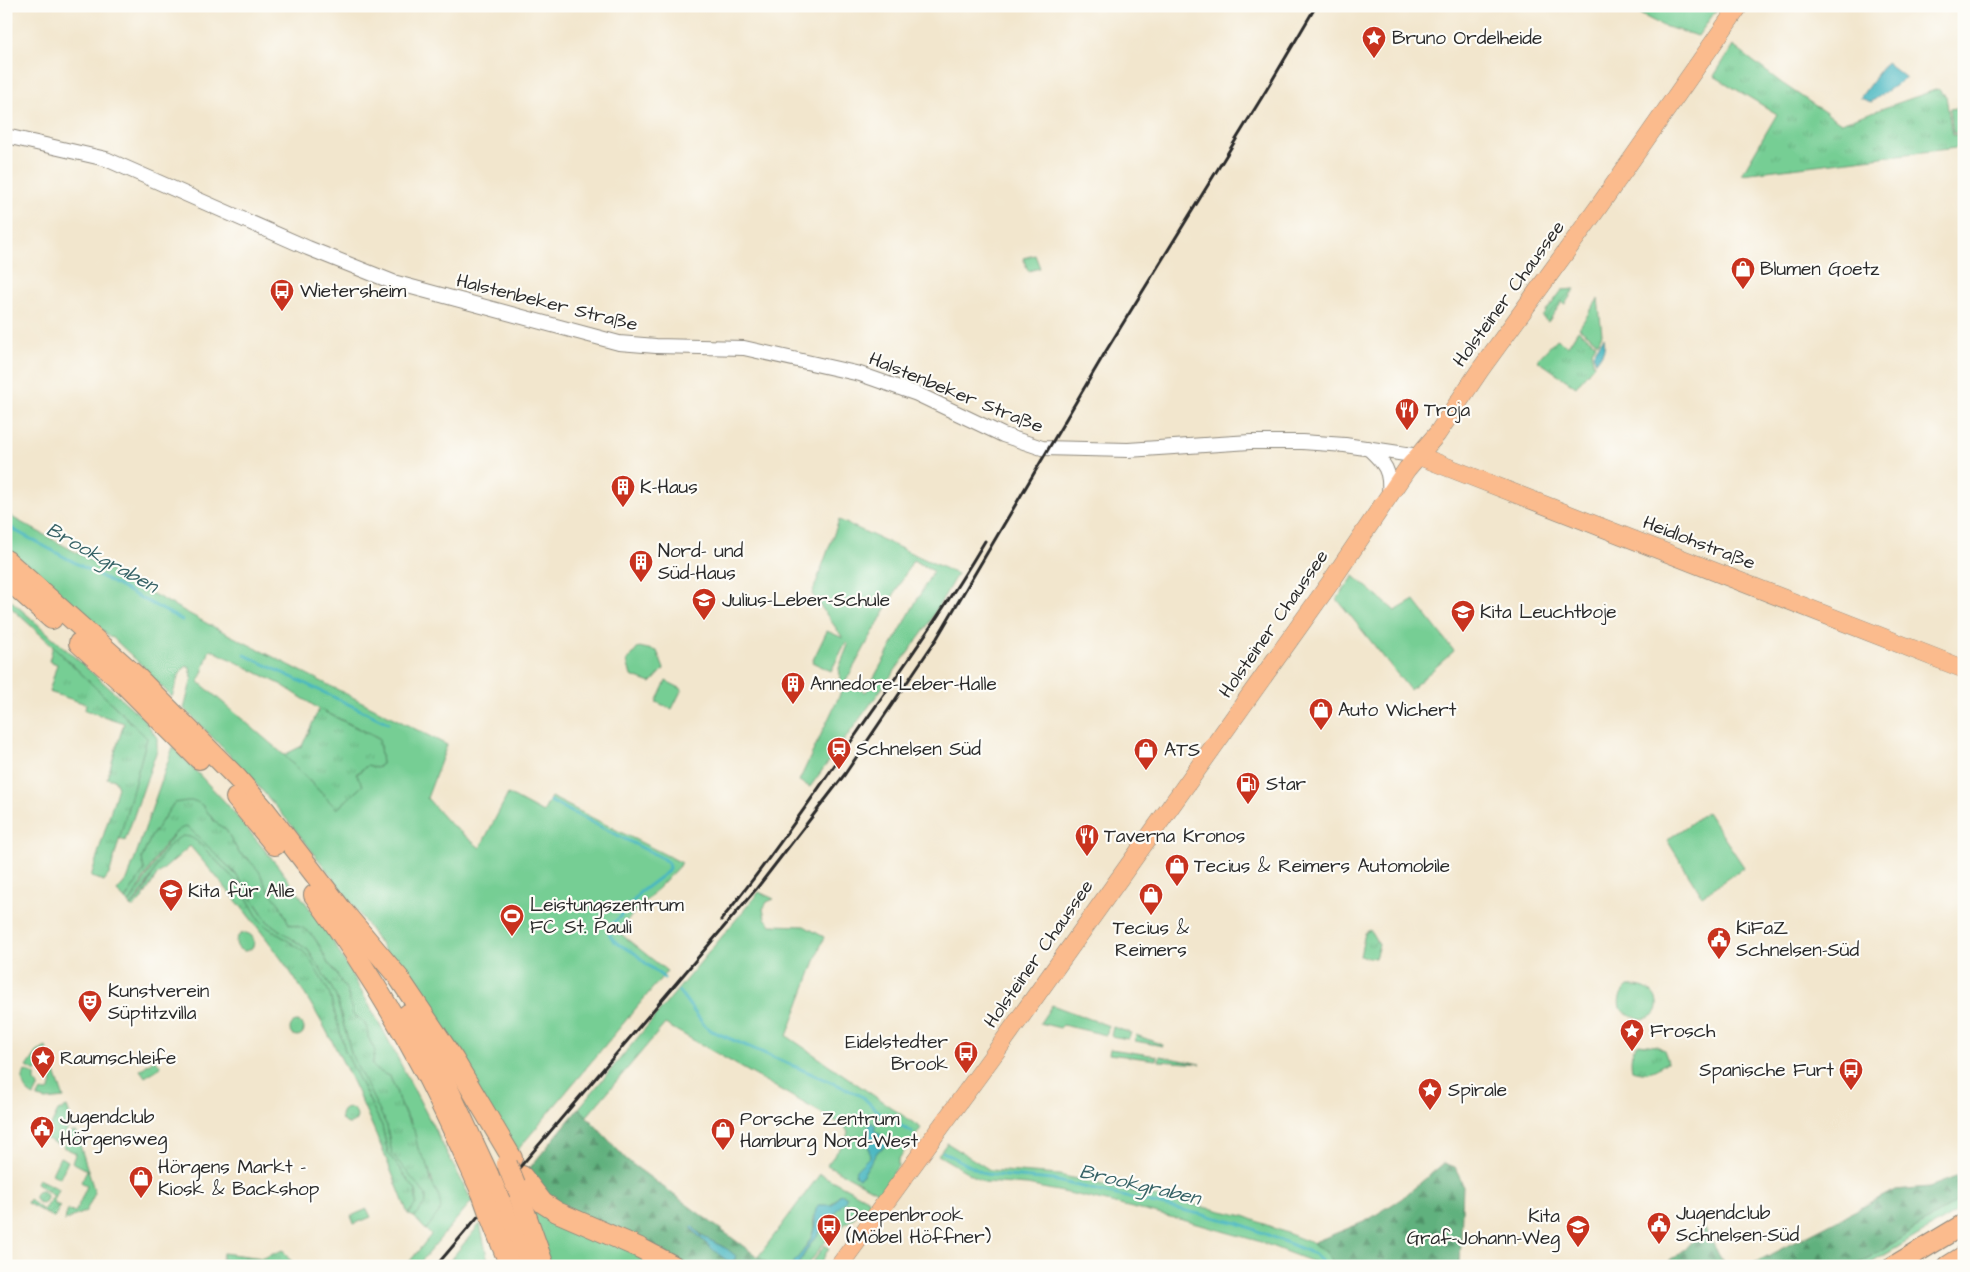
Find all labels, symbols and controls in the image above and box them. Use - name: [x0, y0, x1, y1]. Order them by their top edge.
- place icon: Bruno Ordelheide: [1361, 25, 1387, 59]
- place label: Bruno Ordelheide: [1392, 25, 1542, 52]
- street label: Holsteiner Chaussee: [1447, 215, 1571, 373]
- shop icon: Blumen Goetz: [1730, 256, 1756, 290]
- place label: Blumen Goetz: [1760, 256, 1880, 283]
- street label: Halstenbeker Straße: [454, 267, 640, 339]
- bus stop icon: Wietersheim: [269, 278, 295, 312]
- place label: Wietersheim: [300, 278, 407, 305]
- street label: Halstenbeker Straße: [865, 346, 1047, 440]
- restaurant icon: Troja: [1394, 397, 1420, 431]
- place label: Troja: [1424, 397, 1470, 424]
- building icon: K-Haus: [610, 474, 636, 508]
- place label: K-Haus: [640, 474, 698, 501]
- street label: Heidlohstraße: [1639, 509, 1759, 577]
- water label: Brookgraben: [41, 516, 165, 602]
- place label: Nord- und Süd-Haus: [658, 538, 743, 587]
- street label: Holsteiner Chaussee: [1213, 544, 1335, 704]
- building icon: Nord- und Süd-Haus: [628, 549, 654, 583]
- school or university icon: Julius-Leber-Schule: [691, 587, 717, 621]
- place label: Julius-Leber-Schule: [722, 587, 890, 614]
- school or university icon: Kita Leuchtboje: [1450, 599, 1476, 633]
- place label: Kita Leuchtboje: [1480, 599, 1617, 626]
- building icon: Annedore-Leber-Halle: [780, 671, 806, 705]
- place label: Annedore-Leber-Halle: [810, 671, 997, 698]
- shop icon: Auto Wichert: [1308, 697, 1334, 731]
- place label: Auto Wichert: [1338, 697, 1457, 724]
- station icon: Schnelsen Süd: [826, 736, 852, 770]
- place label: Schnelsen Süd: [856, 736, 981, 763]
- shop icon: ATS: [1133, 737, 1159, 771]
- place label: ATS: [1164, 737, 1200, 764]
- fuel station icon: Star: [1235, 771, 1261, 805]
- place label: Star: [1266, 771, 1307, 798]
- restaurant icon: Taverna Kronos: [1074, 823, 1100, 857]
- place label: Taverna Kronos: [1104, 823, 1245, 850]
- shop icon: Tecius & Reimers Automobile: [1164, 853, 1190, 887]
- place label: Tecius & Reimers Automobile: [1194, 853, 1450, 880]
- street label: Holsteiner Chaussee: [978, 874, 1100, 1034]
- school or university icon: Kita für Alle: [158, 878, 184, 912]
- place label: Kita für Alle: [188, 878, 295, 905]
- shop icon: Tecius & Reimers: [1138, 882, 1164, 916]
- place label: Leistungszentrum FC St. Pauli: [530, 892, 684, 941]
- sports icon: Leistungszentrum FC St. Pauli: [499, 903, 525, 937]
- place label: Tecius & Reimers: [1113, 915, 1190, 964]
- place label: KiFaZ Schnelsen-Süd: [1736, 915, 1859, 964]
- public building icon: KiFaZ Schnelsen-Süd: [1706, 926, 1732, 960]
- place label: Kunstverein Süptitzvilla: [108, 978, 209, 1027]
- theatre icon: Kunstverein Süptitzvilla: [77, 989, 103, 1023]
- place icon: Frosch: [1619, 1018, 1645, 1052]
- place label: Frosch: [1650, 1018, 1716, 1045]
- place label: Eidelstedter Brook: [845, 1029, 949, 1078]
- bus stop icon: Eidelstedter Brook: [953, 1040, 979, 1074]
- place icon: Raumschleife: [30, 1045, 56, 1079]
- place label: Raumschleife: [60, 1045, 176, 1072]
- place label: Spanische Furt: [1699, 1057, 1834, 1084]
- bus stop icon: Spanische Furt: [1838, 1057, 1864, 1091]
- place icon: Spirale: [1417, 1077, 1443, 1111]
- place label: Spirale: [1448, 1077, 1507, 1104]
- place label: Jugendclub Hörgensweg: [60, 1104, 167, 1154]
- place label: Porsche Zentrum Hamburg Nord-West: [740, 1106, 919, 1156]
- public building icon: Jugendclub Hörgensweg: [29, 1115, 55, 1149]
- shop icon: Porsche Zentrum Hamburg Nord-West: [710, 1117, 736, 1151]
- place label: Hörgens Markt - Kiosk & Backshop: [158, 1154, 320, 1203]
- water label: Brookgraben: [1076, 1157, 1205, 1214]
- shop icon: Hörgens Markt - Kiosk & Backshop: [128, 1165, 154, 1199]
- place label: Jugendclub Schnelsen-Süd: [1676, 1200, 1799, 1249]
- place label: Deepenbrook (Möbel Höffner): [846, 1202, 992, 1251]
- place label: Kita Graf-Johann-Weg: [1407, 1203, 1560, 1253]
- public building icon: Jugendclub Schnelsen-Süd: [1646, 1211, 1672, 1245]
- bus stop icon: Deepenbrook (Möbel Höffner): [816, 1213, 842, 1247]
- school or university icon: Kita Graf-Johann-Weg: [1565, 1214, 1591, 1248]

